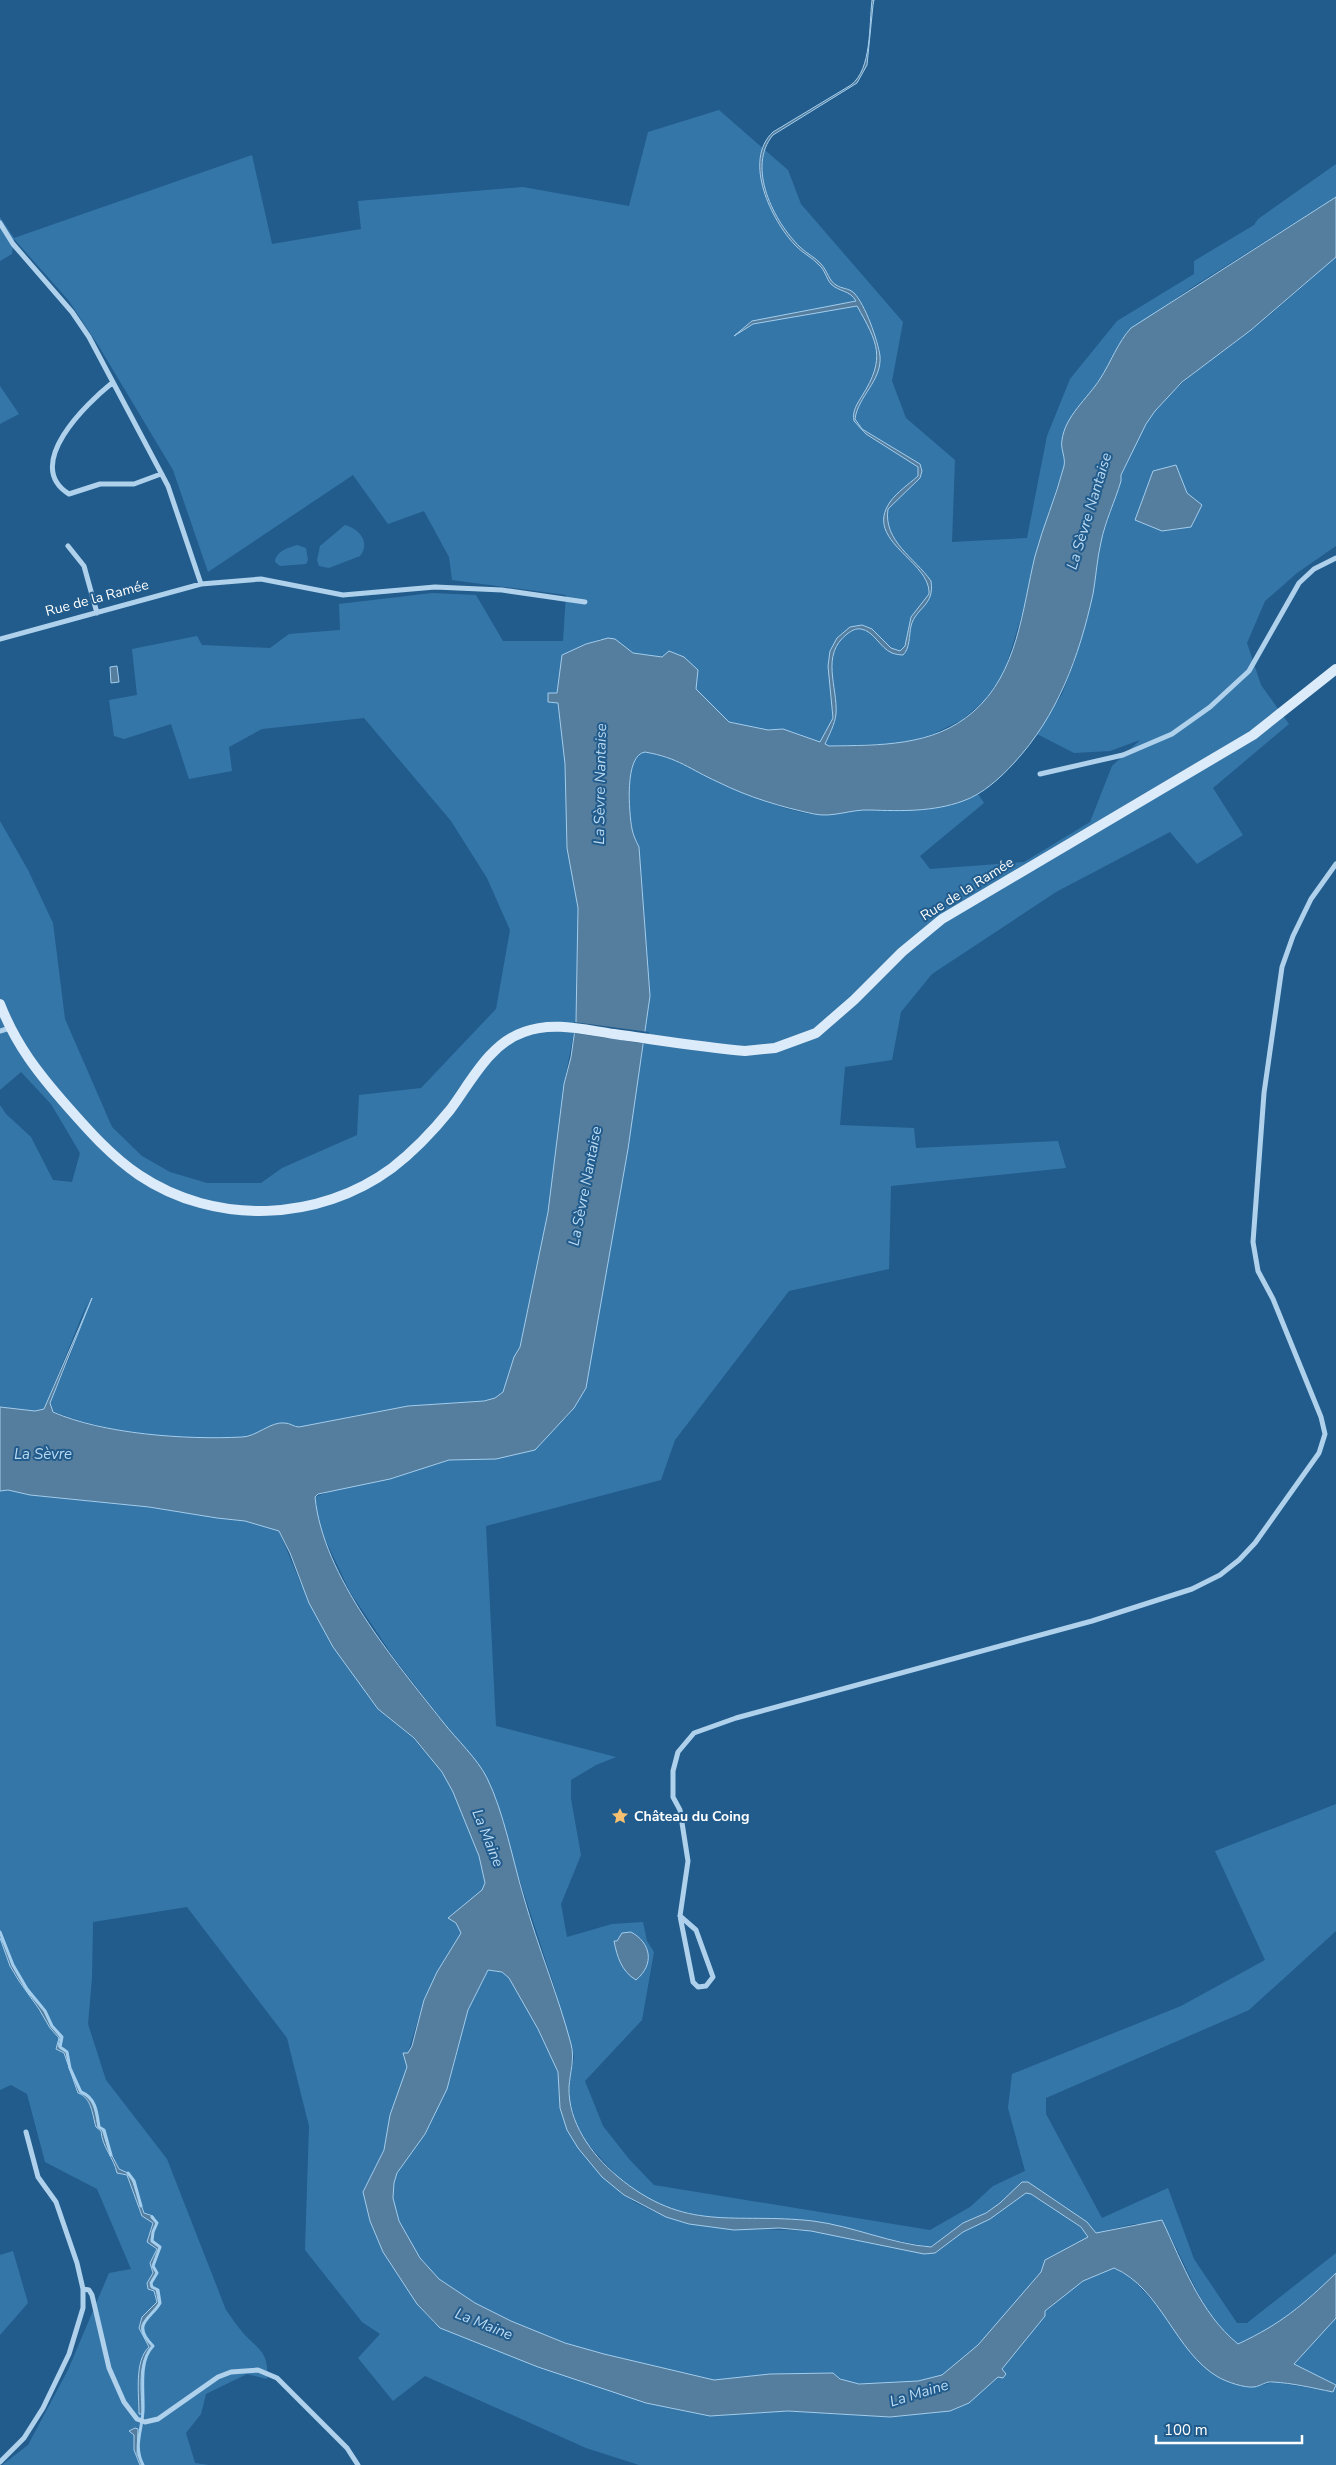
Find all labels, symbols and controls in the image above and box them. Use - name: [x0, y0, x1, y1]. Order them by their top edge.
- water label: La Sèvre Nantaise: [1062, 450, 1116, 572]
- street label: Rue de la Ramée: [43, 575, 151, 621]
- water label: La Sèvre Nantaise: [589, 723, 611, 845]
- street label: Rue de la Ramée: [917, 853, 1017, 925]
- water label: La Sèvre Nantaise: [564, 1125, 606, 1247]
- water label: La Sèvre: [14, 1444, 72, 1464]
- water label: La Maine: [467, 1806, 509, 1870]
- place icon: Château du Coing: [610, 1806, 630, 1826]
- place label: Château du Coing: [634, 1807, 749, 1826]
- water label: La Maine: [452, 2303, 516, 2345]
- water label: La Maine: [887, 2375, 951, 2411]
- scale bar: [1156, 2412, 1302, 2444]
- text: 100 m: [1164, 2420, 1208, 2440]

